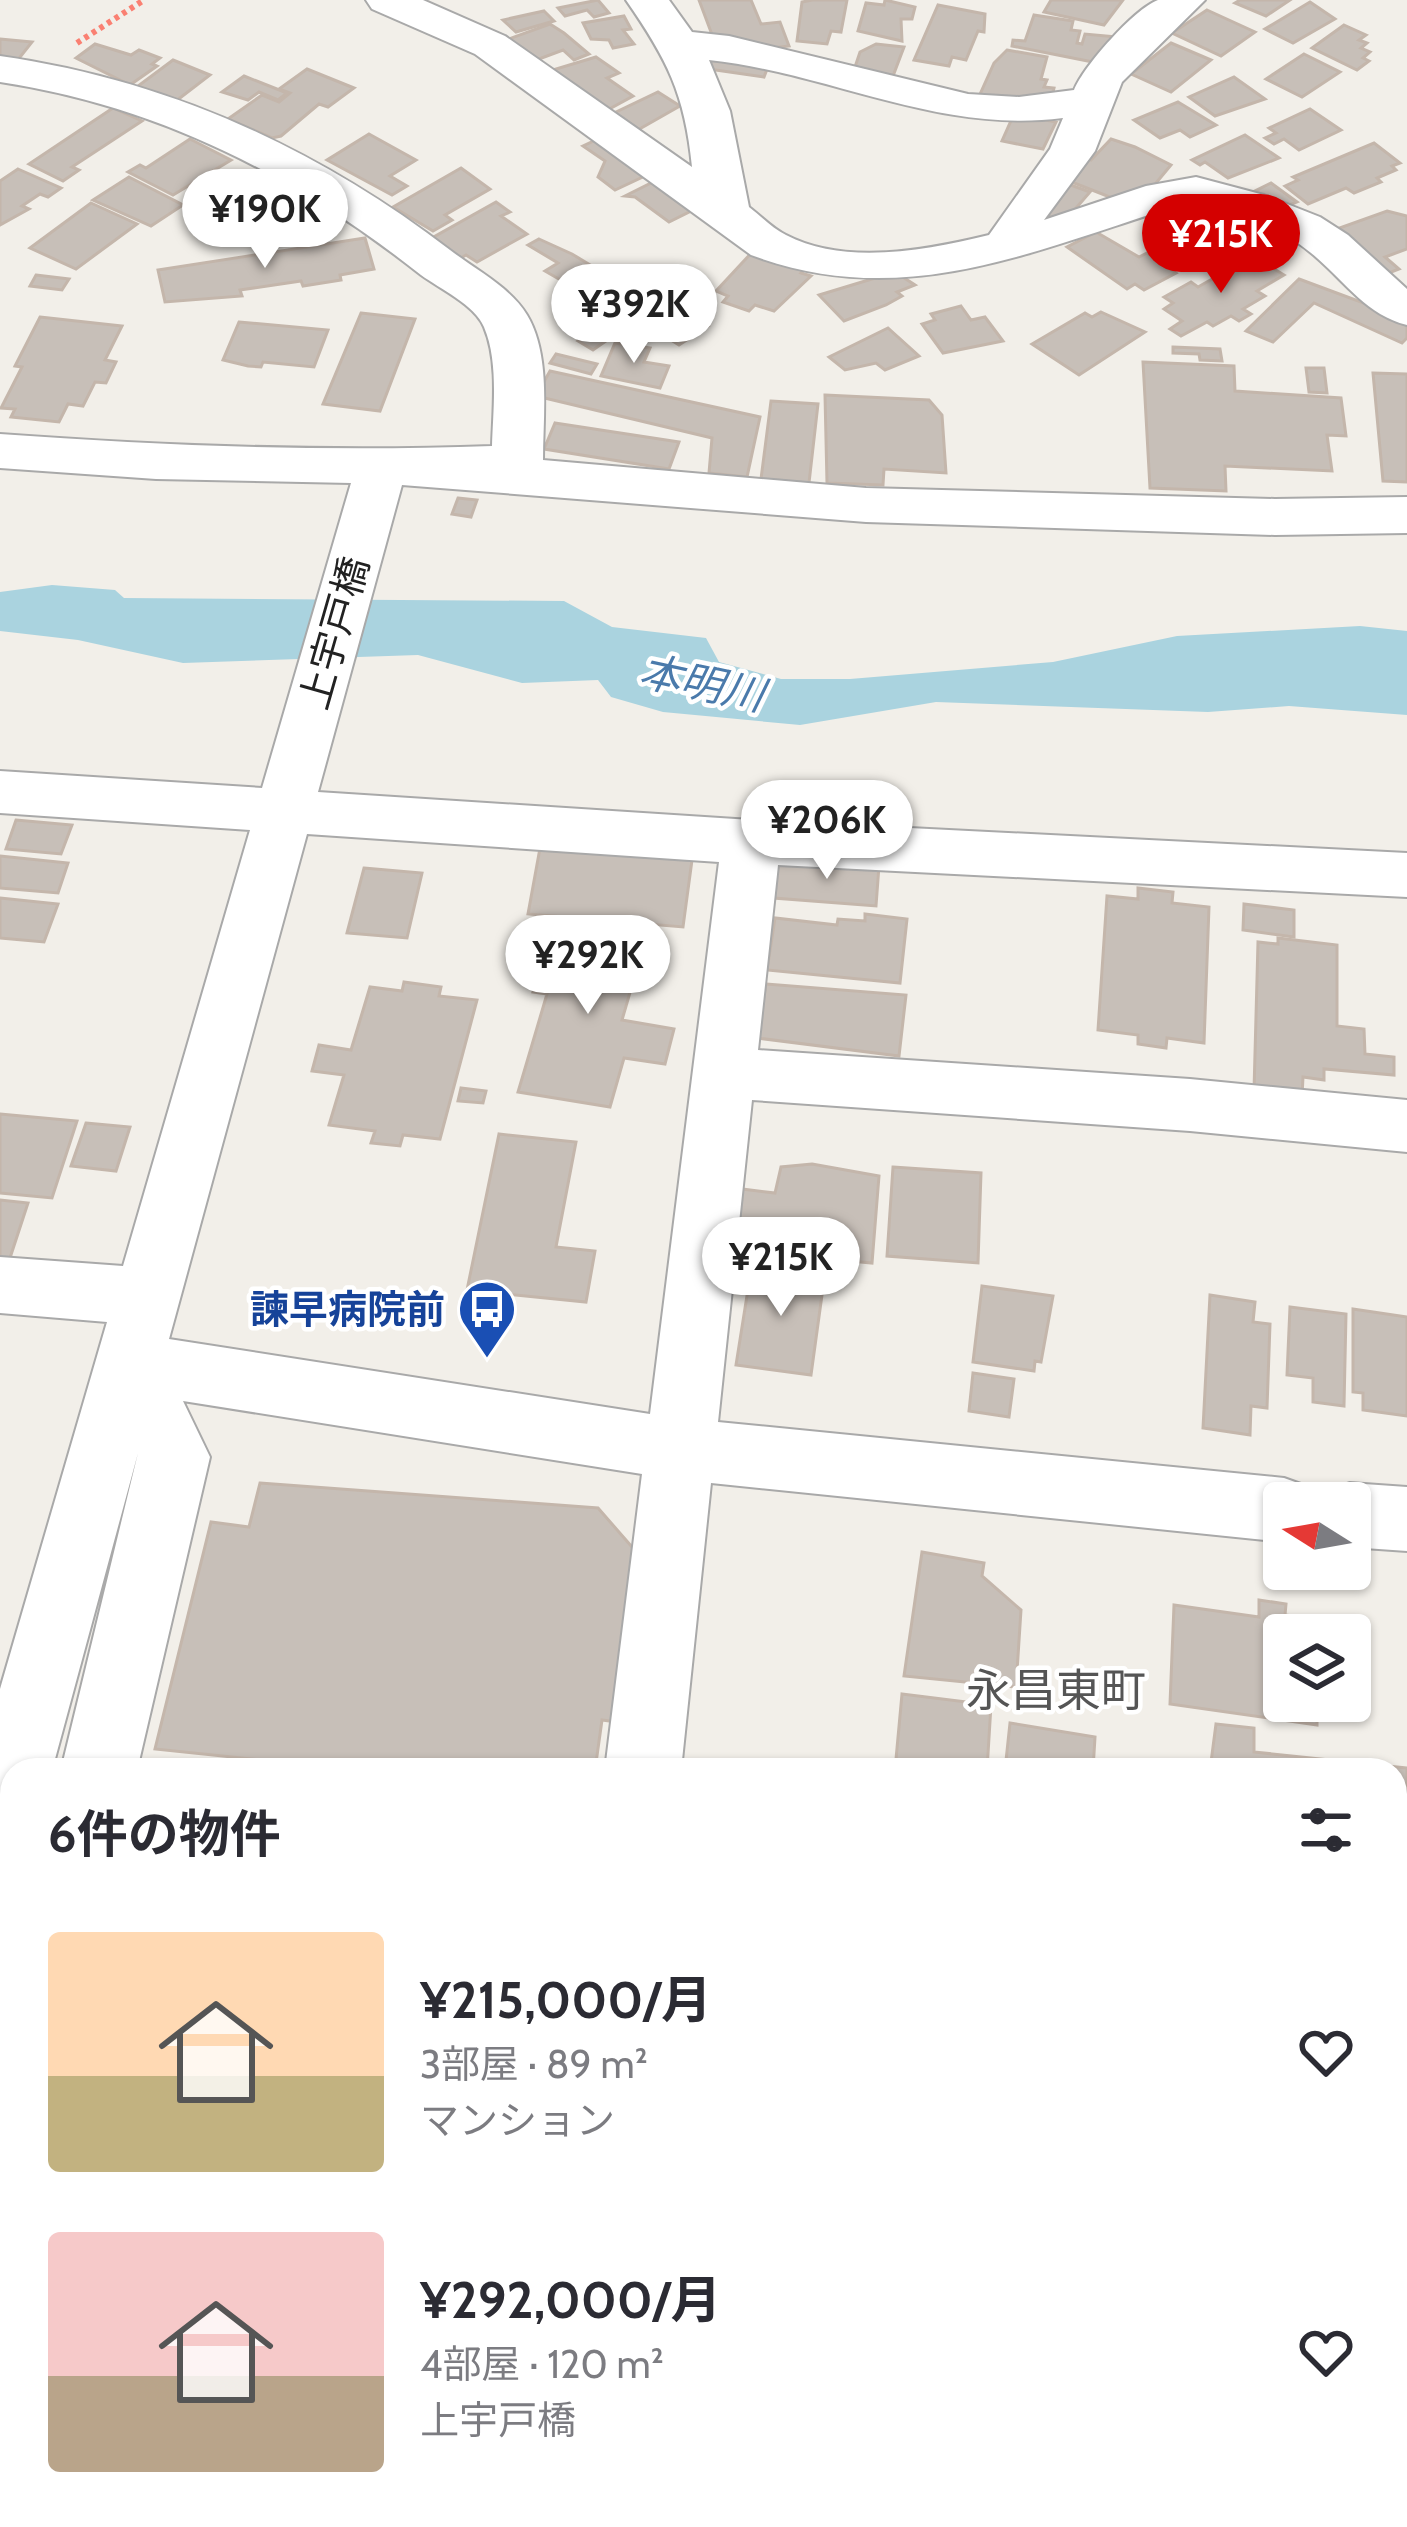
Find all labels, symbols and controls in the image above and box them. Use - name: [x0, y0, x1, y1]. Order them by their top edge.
- pin: ¥190K: [181, 169, 349, 271]
- text: ¥190K: [209, 184, 321, 232]
- pin: ¥215K: [1137, 194, 1305, 296]
- text: ¥215K: [1169, 209, 1273, 257]
- pin: ¥392K: [550, 264, 718, 366]
- text: ¥392K: [578, 279, 690, 327]
- street label: 上宇戸橋: [289, 551, 379, 715]
- water label: 本明川: [635, 644, 773, 722]
- pin: ¥206K: [743, 780, 911, 882]
- text: ¥206K: [768, 795, 886, 843]
- pin: ¥292K: [504, 915, 672, 1017]
- text: ¥292K: [532, 930, 644, 978]
- pin: ¥215K: [697, 1217, 865, 1319]
- text: ¥215K: [729, 1232, 833, 1280]
- bus stop icon: 諫早病院前: [456, 1278, 518, 1360]
- place label: 諫早病院前: [250, 1285, 445, 1333]
- north arrow: [1263, 1482, 1371, 1590]
- map controls: [1263, 1482, 1371, 1722]
- button: layers: [1263, 1614, 1371, 1722]
- district label: 永昌東町: [966, 1663, 1146, 1717]
- icon: filters: [1293, 1797, 1359, 1863]
- text: 6件の物件: [48, 1803, 281, 1865]
- text: ¥215,000/月: [420, 1969, 712, 2031]
- icon: home: [144, 1980, 288, 2124]
- icon: heart: [1293, 2019, 1359, 2085]
- text: 3部屋 · 89 m²: [420, 2040, 648, 2088]
- text: マンション: [420, 2096, 615, 2144]
- text: ¥292,000/月: [420, 2269, 721, 2331]
- icon: home: [144, 2280, 288, 2424]
- icon: heart: [1293, 2319, 1359, 2385]
- text: 4部屋 · 120 m²: [420, 2340, 664, 2388]
- text: 上宇戸橋: [420, 2396, 576, 2444]

